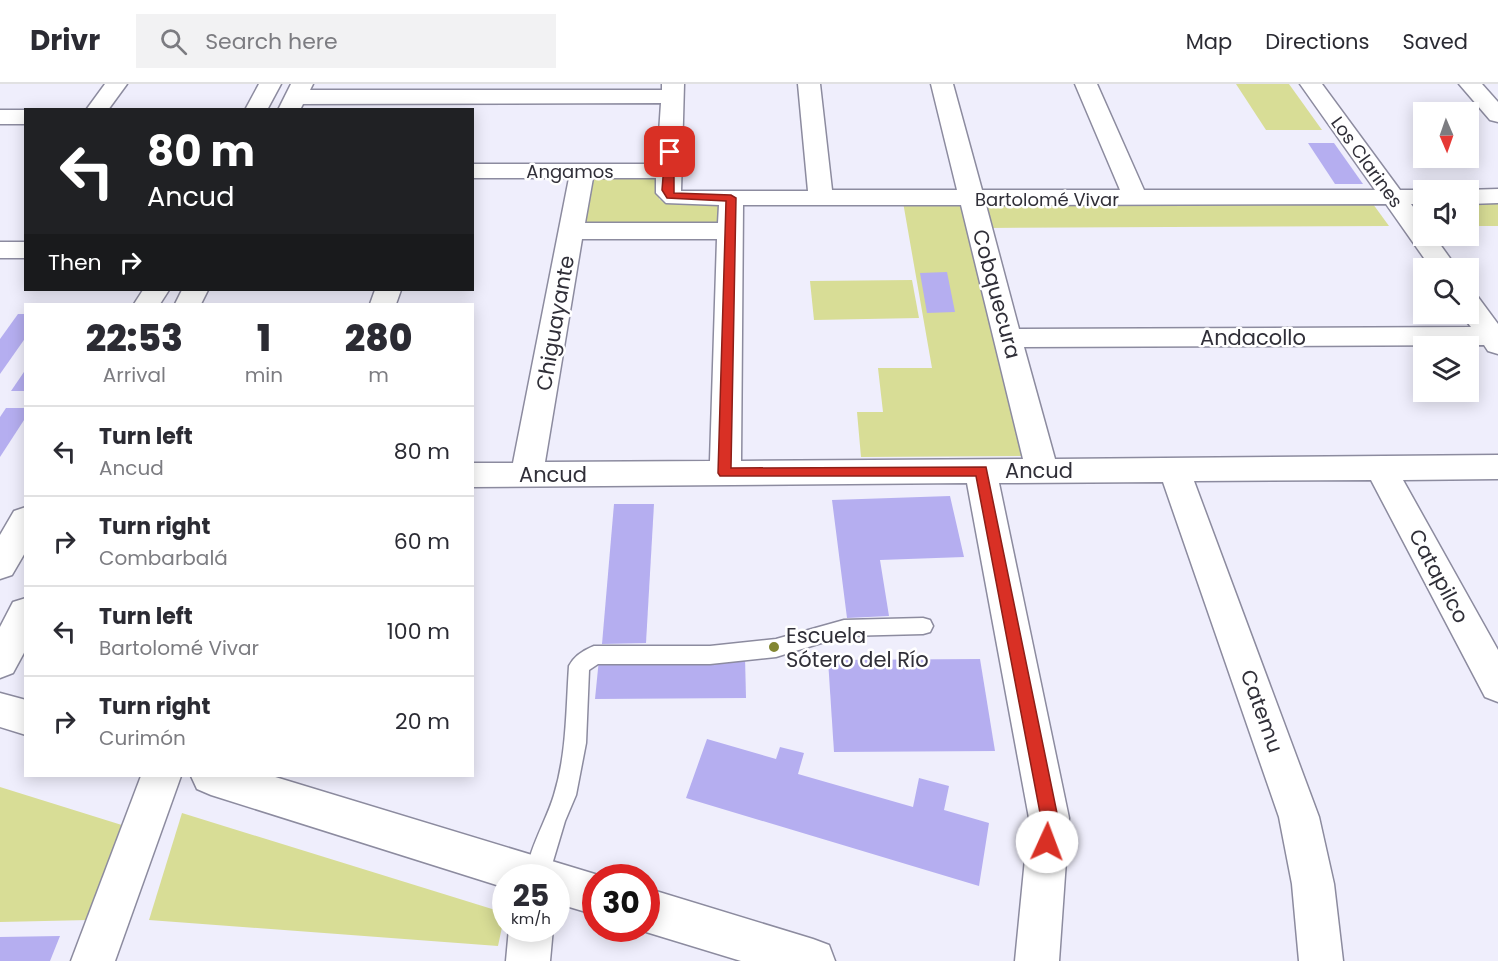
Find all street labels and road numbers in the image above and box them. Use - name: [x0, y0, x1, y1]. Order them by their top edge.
- street label: Los Clarines: [1325, 111, 1409, 213]
- street label: Angamos: [526, 159, 614, 184]
- street label: Bartolomé Vivar: [975, 187, 1119, 212]
- street label: Cobquecura: [966, 226, 1028, 362]
- street label: Chiguayante: [529, 253, 581, 393]
- street label: Andacollo: [1200, 323, 1306, 352]
- street label: Ancud: [1005, 456, 1073, 485]
- street label: Ancud: [519, 460, 587, 489]
- street label: Catapilco: [1402, 524, 1476, 628]
- street label: Catemu: [1234, 666, 1290, 756]

